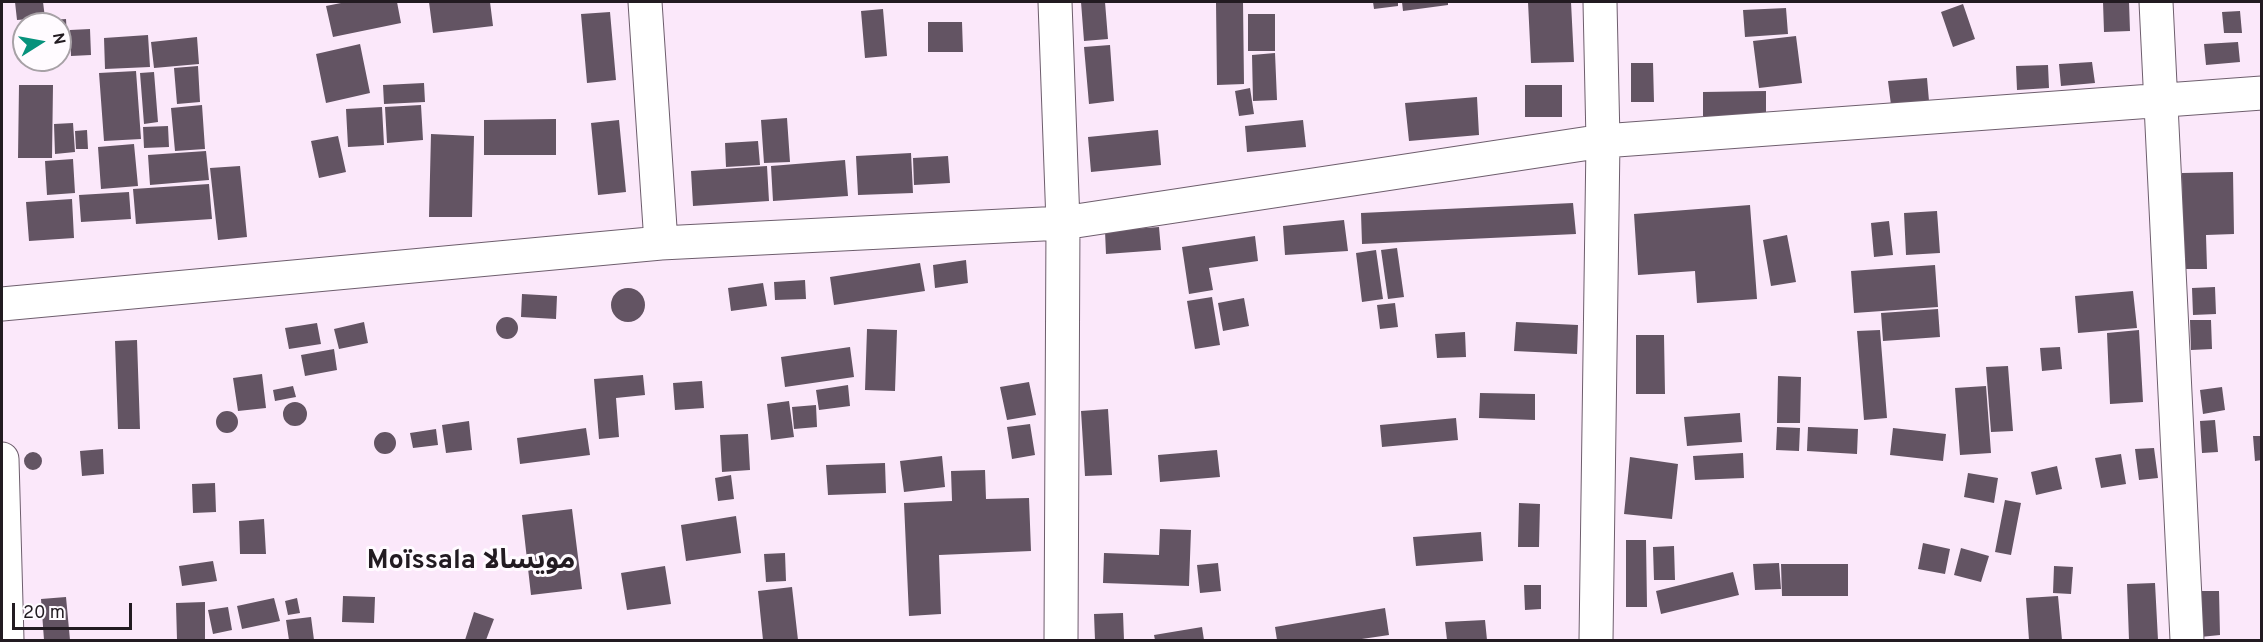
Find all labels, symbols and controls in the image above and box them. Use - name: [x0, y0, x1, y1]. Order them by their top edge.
- north arrow: [12, 12, 72, 72]
- text: N: [47, 31, 69, 46]
- district label: Moïssala مويسالا: [367, 547, 575, 579]
- scale bar: [15, 591, 135, 629]
- text: 20 m: [23, 602, 65, 625]

